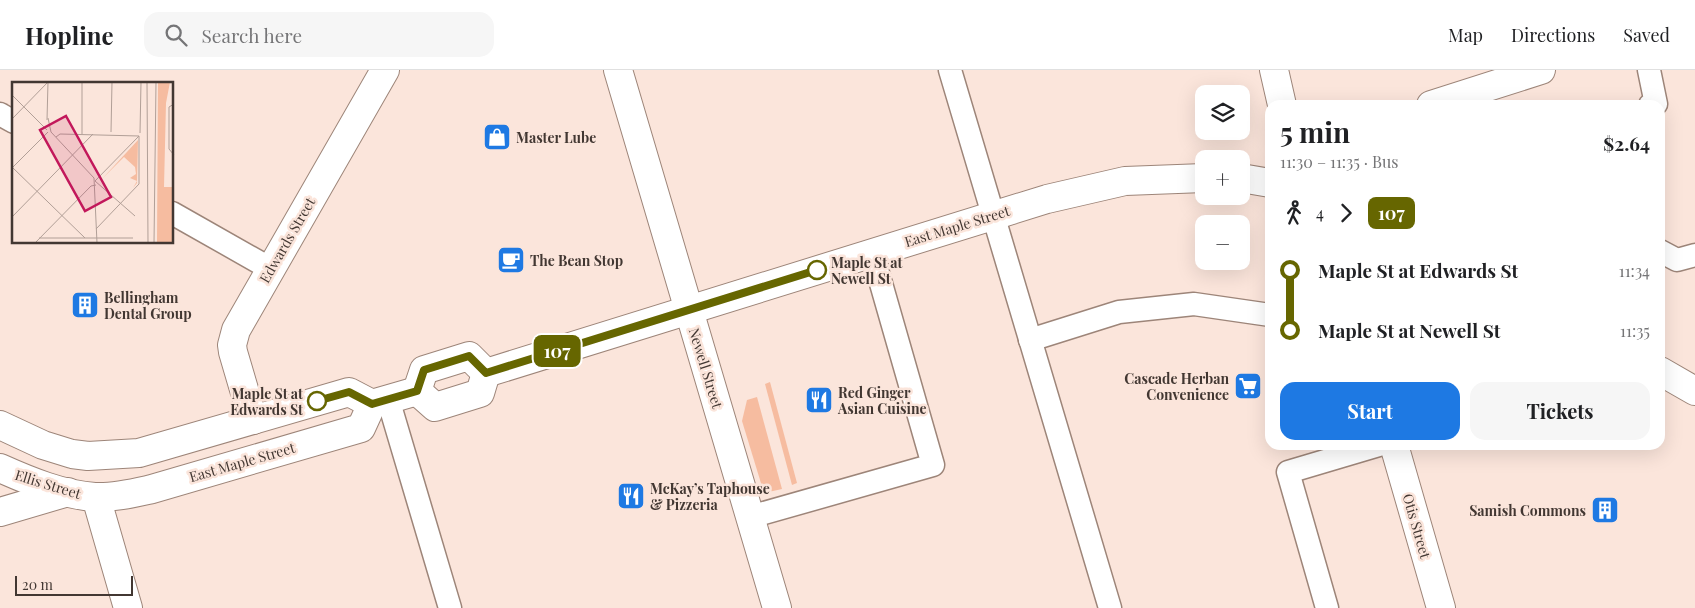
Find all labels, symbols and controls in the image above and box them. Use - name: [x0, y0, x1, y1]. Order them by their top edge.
- search box: [144, 12, 494, 57]
- text: Hopline: [25, 19, 114, 51]
- icon: search: [162, 21, 190, 49]
- text: Search here: [202, 22, 302, 48]
- text: Map: [1448, 23, 1483, 47]
- text: Directions: [1511, 23, 1595, 47]
- text: Saved: [1623, 23, 1670, 47]
- inset map: [12, 82, 174, 244]
- map controls: [1195, 85, 1250, 270]
- button: layers: [1195, 85, 1250, 140]
- text: 5 min: [1280, 113, 1350, 150]
- shop icon: Master Lube: [482, 122, 512, 152]
- place label: Master Lube: [516, 128, 596, 147]
- text: $2.64: [1603, 130, 1650, 156]
- button: +: [1195, 150, 1250, 205]
- text: 11:30 – 11:35 · Bus: [1280, 151, 1398, 172]
- street label: Edwards Street: [255, 193, 320, 286]
- icon: walk: [1280, 199, 1308, 227]
- icon: forward: [1332, 199, 1360, 227]
- street label: East Maple Street: [902, 201, 1013, 251]
- text: 107: [1378, 201, 1405, 225]
- text: 4: [1316, 202, 1324, 223]
- button: −: [1195, 215, 1250, 270]
- cafe icon: The Bean Stop: [496, 245, 526, 275]
- place label: The Bean Stop: [530, 251, 623, 270]
- place label: Maple St at Newell St: [831, 253, 903, 288]
- text: Maple St at Edwards St: [1318, 257, 1518, 283]
- marker: Maple St at Newell St: [807, 260, 827, 280]
- text: 11:34: [1619, 260, 1650, 281]
- place label: Bellingham Dental Group: [104, 288, 192, 323]
- building icon: Bellingham Dental Group: [70, 290, 100, 320]
- text: Maple St at Newell St: [1318, 317, 1500, 343]
- text: 11:35: [1620, 320, 1650, 341]
- street label: Newell Street: [685, 325, 728, 412]
- line badge: 107: [528, 335, 586, 367]
- text: 107: [544, 339, 570, 363]
- place label: Cascade Herban Convenience: [1124, 369, 1229, 404]
- supermarket icon: Cascade Herban Convenience: [1233, 371, 1263, 401]
- button: Start: [1280, 382, 1460, 440]
- button: Tickets: [1470, 382, 1650, 440]
- place label: Red Ginger Asian Cuisine: [837, 383, 927, 418]
- place label: Maple St at Edwards St: [230, 384, 303, 419]
- restaurant icon: Red Ginger Asian Cuisine: [804, 385, 834, 415]
- marker: Maple St at Edwards St: [307, 391, 327, 411]
- street label: East Maple Street: [187, 438, 298, 486]
- street label: Ellis Street: [13, 465, 84, 503]
- place label: McKay’s Taphouse & Pizzeria: [650, 479, 770, 514]
- restaurant icon: McKay’s Taphouse & Pizzeria: [616, 481, 646, 511]
- street label: Otis Street: [1399, 491, 1436, 562]
- building icon: Samish Commons: [1590, 495, 1620, 525]
- place label: Samish Commons: [1469, 501, 1586, 520]
- scale bar: [15, 573, 132, 596]
- text: 20 m: [22, 575, 53, 594]

